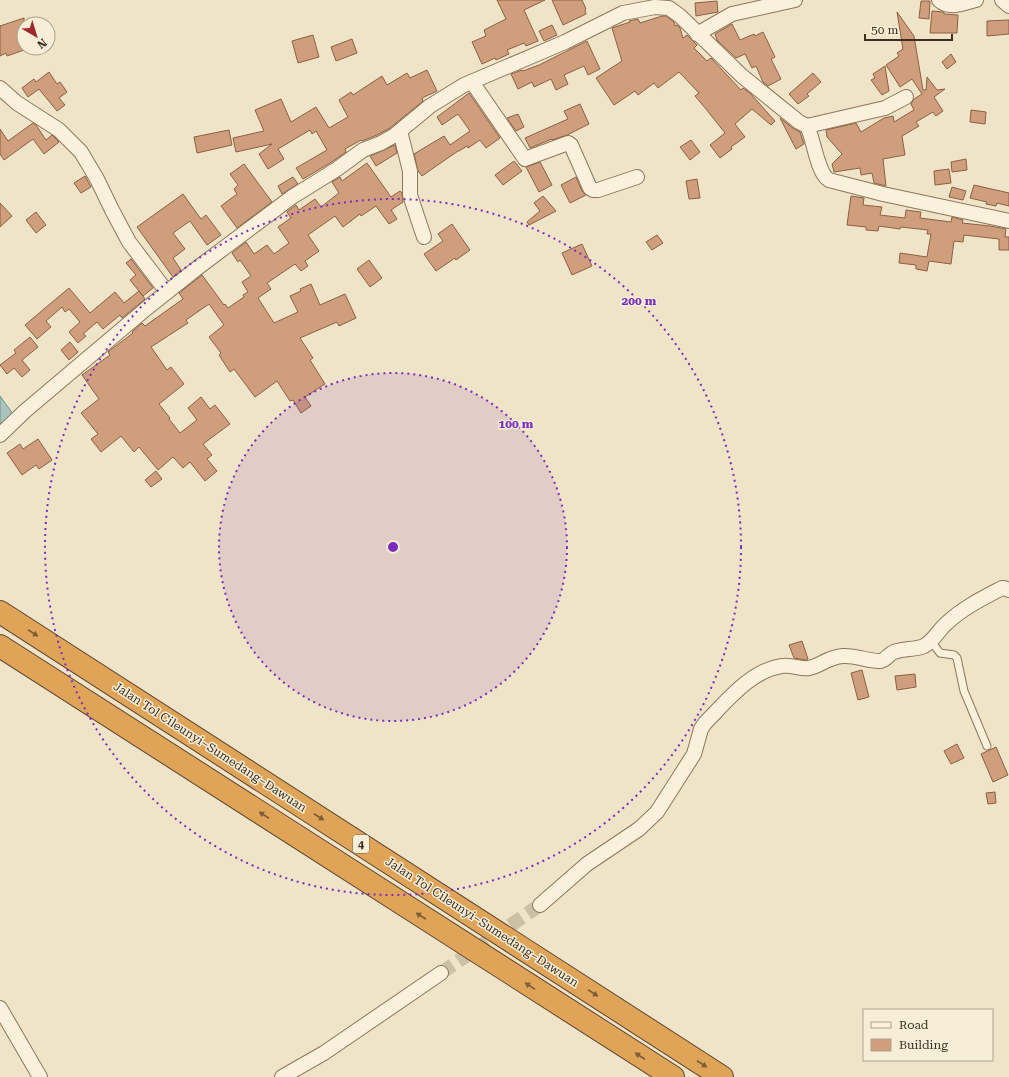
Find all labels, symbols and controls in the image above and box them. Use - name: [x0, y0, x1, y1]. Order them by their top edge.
- north arrow: [16, 16, 56, 56]
- scale bar: [865, 16, 952, 42]
- text: 50 m: [871, 23, 898, 37]
- text: N: [34, 36, 49, 52]
- text: 200 m: [622, 294, 657, 308]
- text: 100 m: [499, 417, 534, 431]
- centre of rings: [386, 540, 400, 554]
- one-way arrow: [27, 629, 39, 636]
- street label: Jalan Tol Cileunyi–Sumedang–Dawuan: [111, 679, 309, 815]
- one-way arrow: [259, 811, 269, 819]
- one-way arrow: [313, 813, 324, 821]
- road number: 4: [353, 835, 369, 853]
- street label: Jalan Tol Cileunyi–Sumedang–Dawuan: [383, 854, 581, 990]
- one-way arrow: [415, 912, 427, 919]
- one-way arrow: [525, 982, 535, 990]
- one-way arrow: [587, 990, 599, 997]
- legend: [863, 1009, 993, 1061]
- text: Road: [899, 1018, 929, 1032]
- text: Building: [899, 1038, 948, 1052]
- one-way arrow: [635, 1052, 645, 1060]
- one-way arrow: [697, 1060, 707, 1068]

